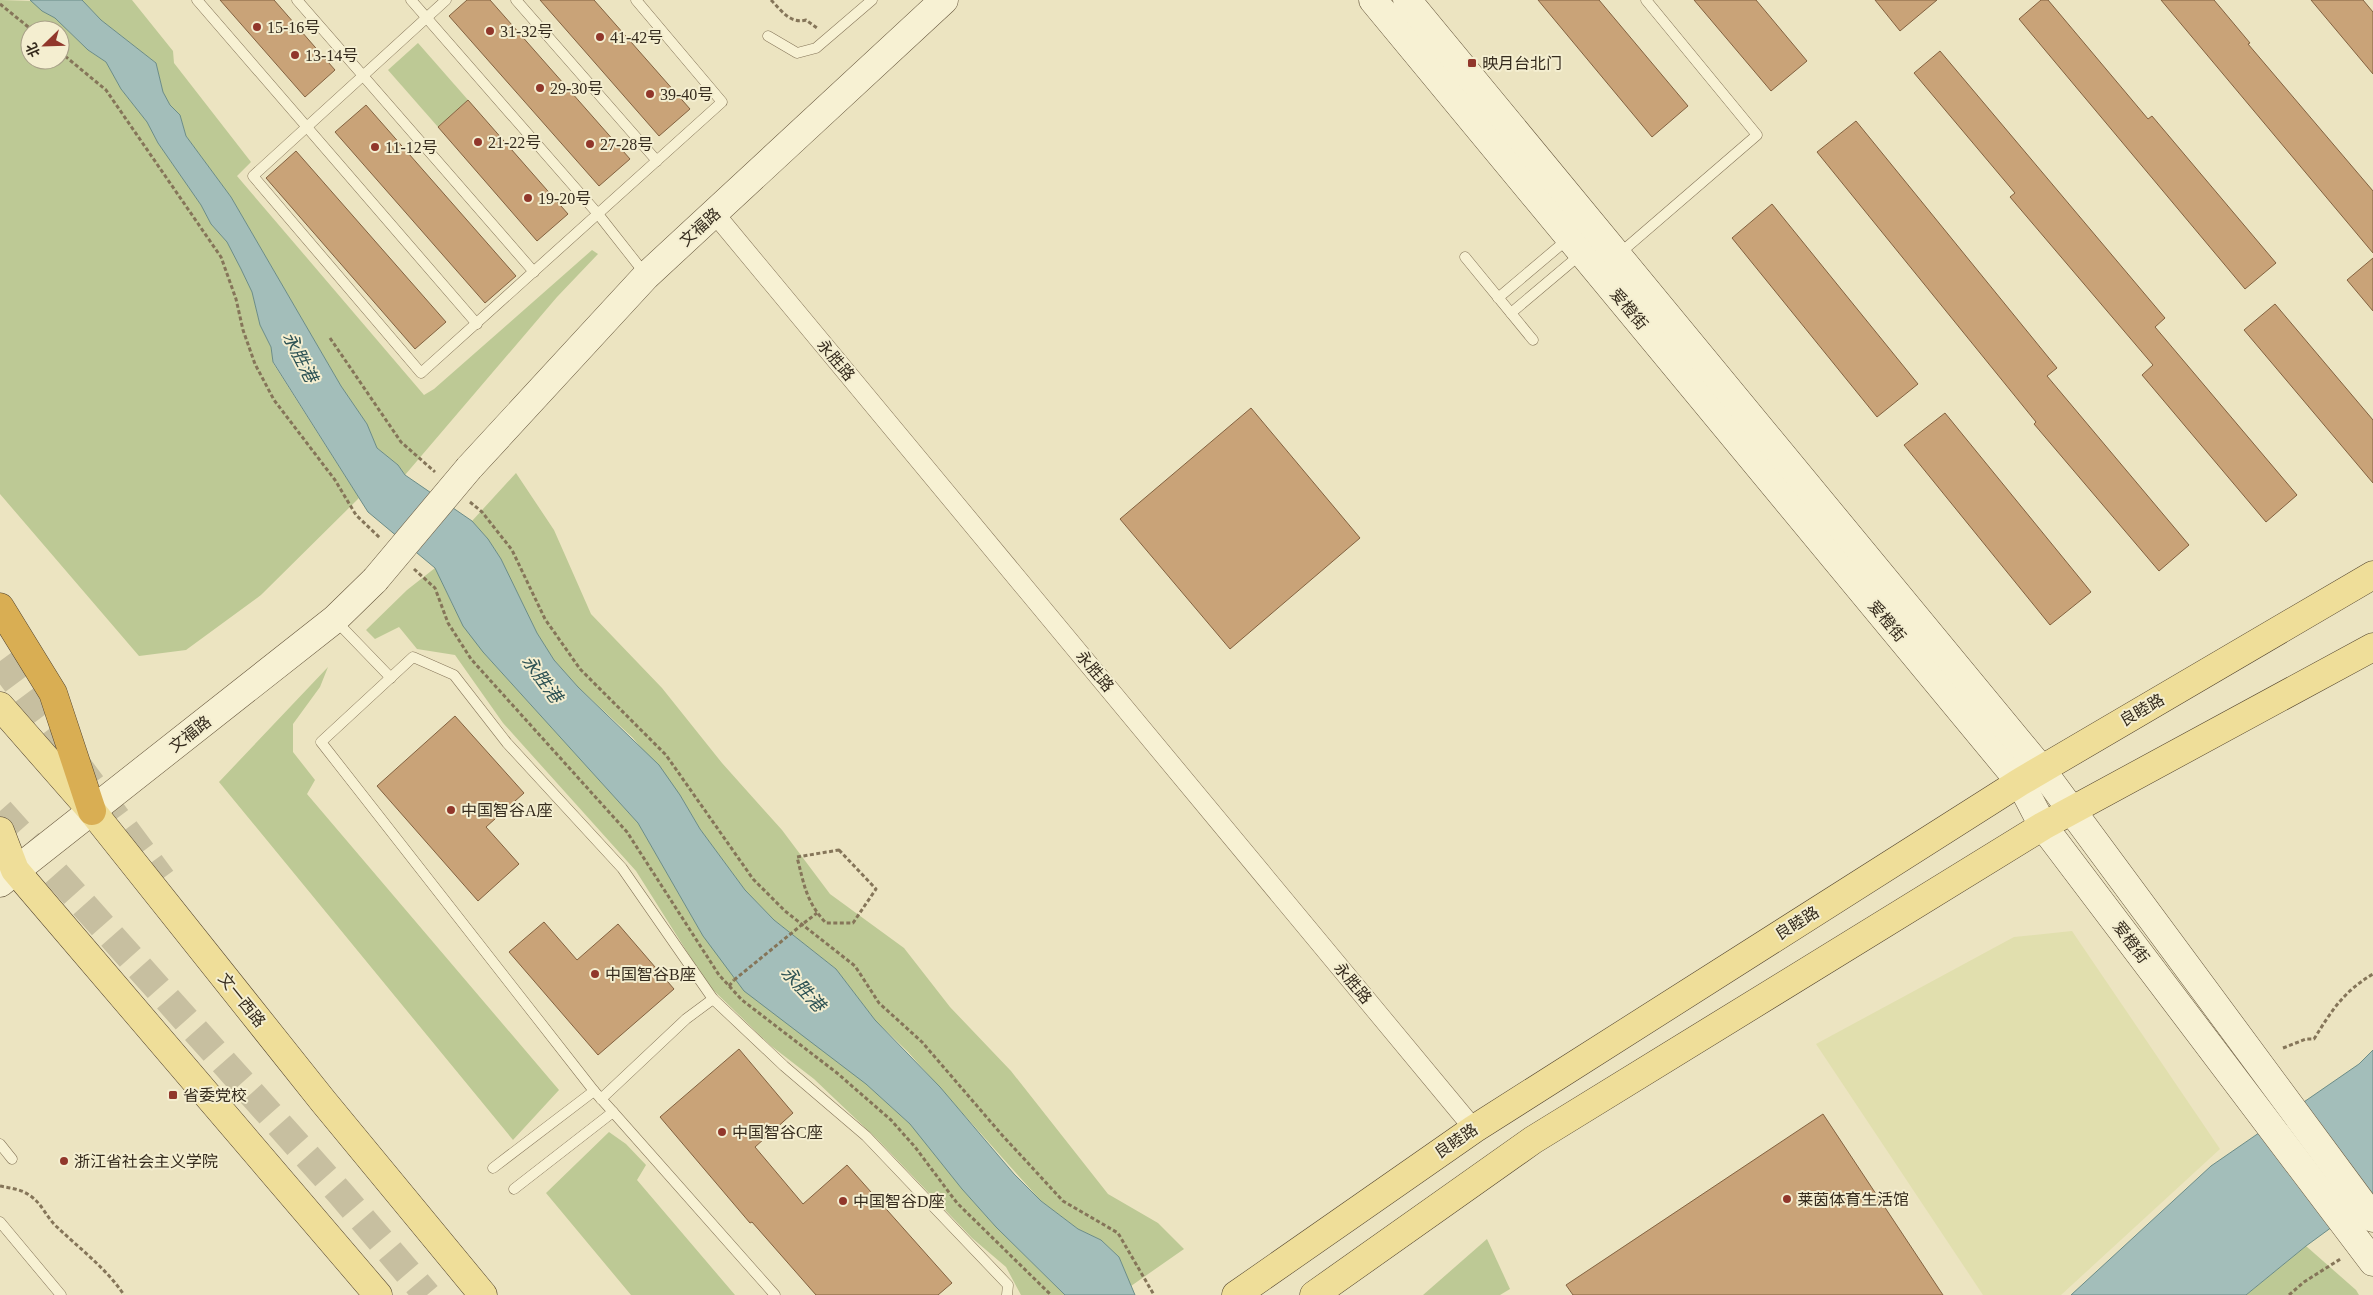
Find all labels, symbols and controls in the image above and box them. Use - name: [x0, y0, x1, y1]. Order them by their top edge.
- place label: 15-16号: [267, 19, 320, 36]
- north arrow: [20, 20, 70, 70]
- marker: 15-16号: [251, 21, 263, 33]
- place label: 31-32号: [500, 23, 553, 40]
- marker: 31-32号: [484, 25, 496, 37]
- place label: 41-42号: [610, 29, 663, 46]
- marker: 41-42号: [594, 31, 606, 43]
- text: 北: [24, 41, 43, 59]
- place label: 13-14号: [305, 47, 358, 64]
- marker: 13-14号: [289, 49, 301, 61]
- place label: 映月台北门: [1482, 55, 1562, 72]
- marker: 映月台北门: [1466, 57, 1478, 69]
- place label: 29-30号: [550, 80, 603, 97]
- marker: 29-30号: [534, 82, 546, 94]
- place label: 39-40号: [660, 86, 713, 103]
- marker: 39-40号: [644, 88, 656, 100]
- place label: 21-22号: [488, 134, 541, 151]
- marker: 21-22号: [472, 136, 484, 148]
- place label: 27-28号: [600, 136, 653, 153]
- marker: 27-28号: [584, 138, 596, 150]
- place label: 11-12号: [385, 139, 438, 156]
- marker: 11-12号: [369, 141, 381, 153]
- place label: 19-20号: [538, 190, 591, 207]
- marker: 19-20号: [522, 192, 534, 204]
- street label: 文福路: [676, 205, 724, 249]
- street label: 爱橙街: [1607, 285, 1651, 333]
- water label: 永胜港: [279, 328, 323, 388]
- street label: 永胜路: [814, 336, 858, 384]
- street label: 爱橙街: [1865, 597, 1909, 645]
- street label: 永胜路: [1073, 647, 1117, 695]
- water label: 永胜港: [518, 651, 568, 709]
- street label: 良睦路: [2117, 691, 2167, 729]
- street label: 文福路: [166, 713, 214, 755]
- place label: 中国智谷A座: [461, 802, 553, 819]
- marker: 中国智谷A座: [445, 804, 457, 816]
- street label: 良睦路: [1772, 903, 1822, 943]
- street label: 爱橙街: [2110, 918, 2152, 966]
- street label: 永胜路: [1331, 959, 1375, 1007]
- water label: 永胜港: [777, 962, 831, 1018]
- place label: 中国智谷B座: [605, 966, 696, 983]
- marker: 中国智谷B座: [589, 968, 601, 980]
- street label: 文一西路: [215, 970, 269, 1030]
- place label: 省委党校: [183, 1087, 247, 1104]
- marker: 省委党校: [167, 1089, 179, 1101]
- street label: 良睦路: [1431, 1121, 1481, 1161]
- place label: 中国智谷C座: [732, 1124, 823, 1141]
- marker: 中国智谷C座: [716, 1126, 728, 1138]
- place label: 浙江省社会主义学院: [74, 1153, 218, 1170]
- marker: 浙江省社会主义学院: [58, 1155, 70, 1167]
- place label: 莱茵体育生活馆: [1797, 1191, 1909, 1208]
- place label: 中国智谷D座: [853, 1193, 945, 1210]
- marker: 莱茵体育生活馆: [1781, 1193, 1793, 1205]
- marker: 中国智谷D座: [837, 1195, 849, 1207]

